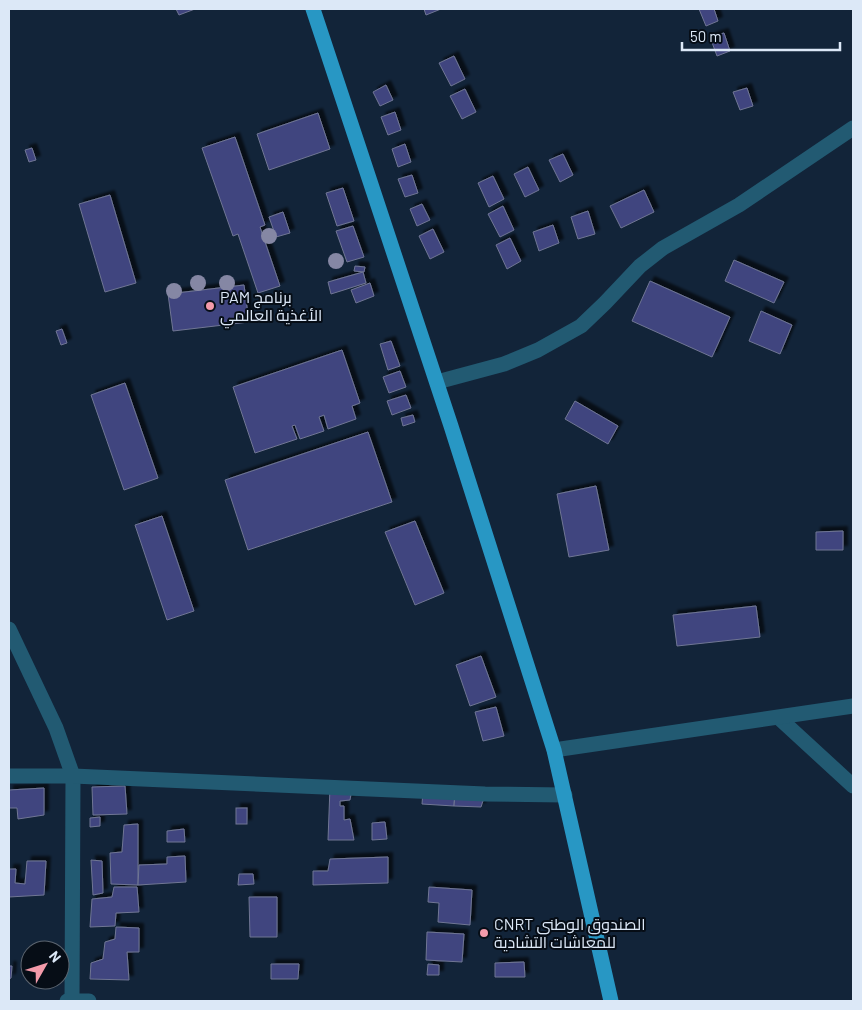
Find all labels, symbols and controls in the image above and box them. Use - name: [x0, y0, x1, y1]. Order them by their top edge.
- scale bar: [682, 20, 840, 52]
- text: 50 m: [690, 27, 722, 45]
- place label: PAM برنامج الأغذية العالمي: [220, 287, 322, 329]
- marker: PAM برنامج الأغذية العالمي: [204, 300, 216, 312]
- place label: CNRT الصندوق الوطني للمعاشات التشادية: [494, 914, 646, 952]
- marker: CNRT الصندوق الوطني للمعاشات التشادية: [478, 927, 490, 939]
- north arrow: [20, 940, 70, 990]
- text: N: [46, 948, 65, 965]

